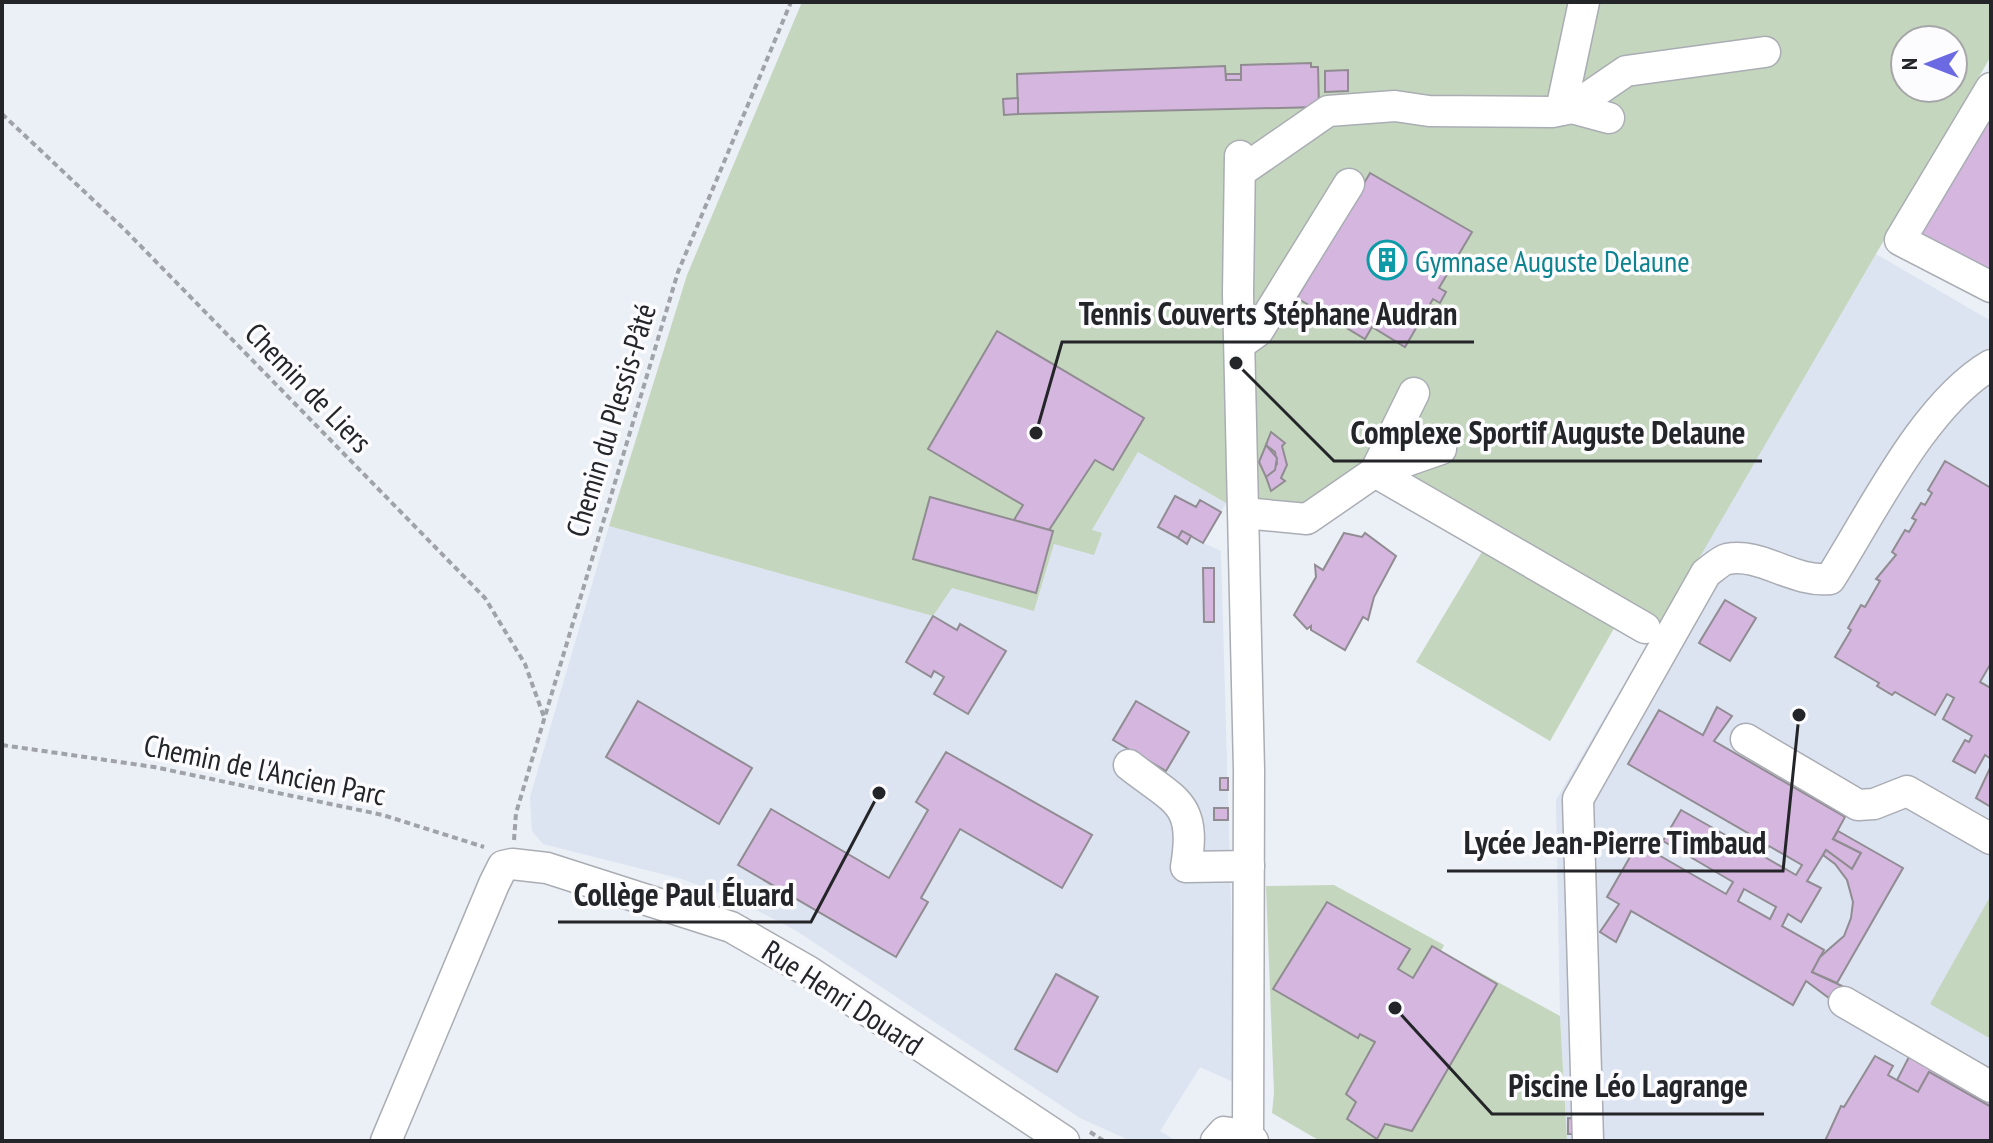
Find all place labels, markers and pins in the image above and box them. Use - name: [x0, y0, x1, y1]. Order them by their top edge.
- building icon: Gymnase Auguste Delaune: [1366, 239, 1408, 281]
- place label: Gymnase Auguste Delaune: [1415, 241, 1690, 280]
- callout: Tennis Couverts Stéphane Audran: [1062, 286, 1474, 342]
- callout: Complexe Sportif Auguste Delaune: [1334, 405, 1762, 461]
- callout: Lycée Jean-Pierre Timbaud: [1447, 815, 1783, 871]
- callout: Collège Paul Éluard: [558, 866, 811, 922]
- callout: Piscine Léo Lagrange: [1492, 1058, 1764, 1114]

